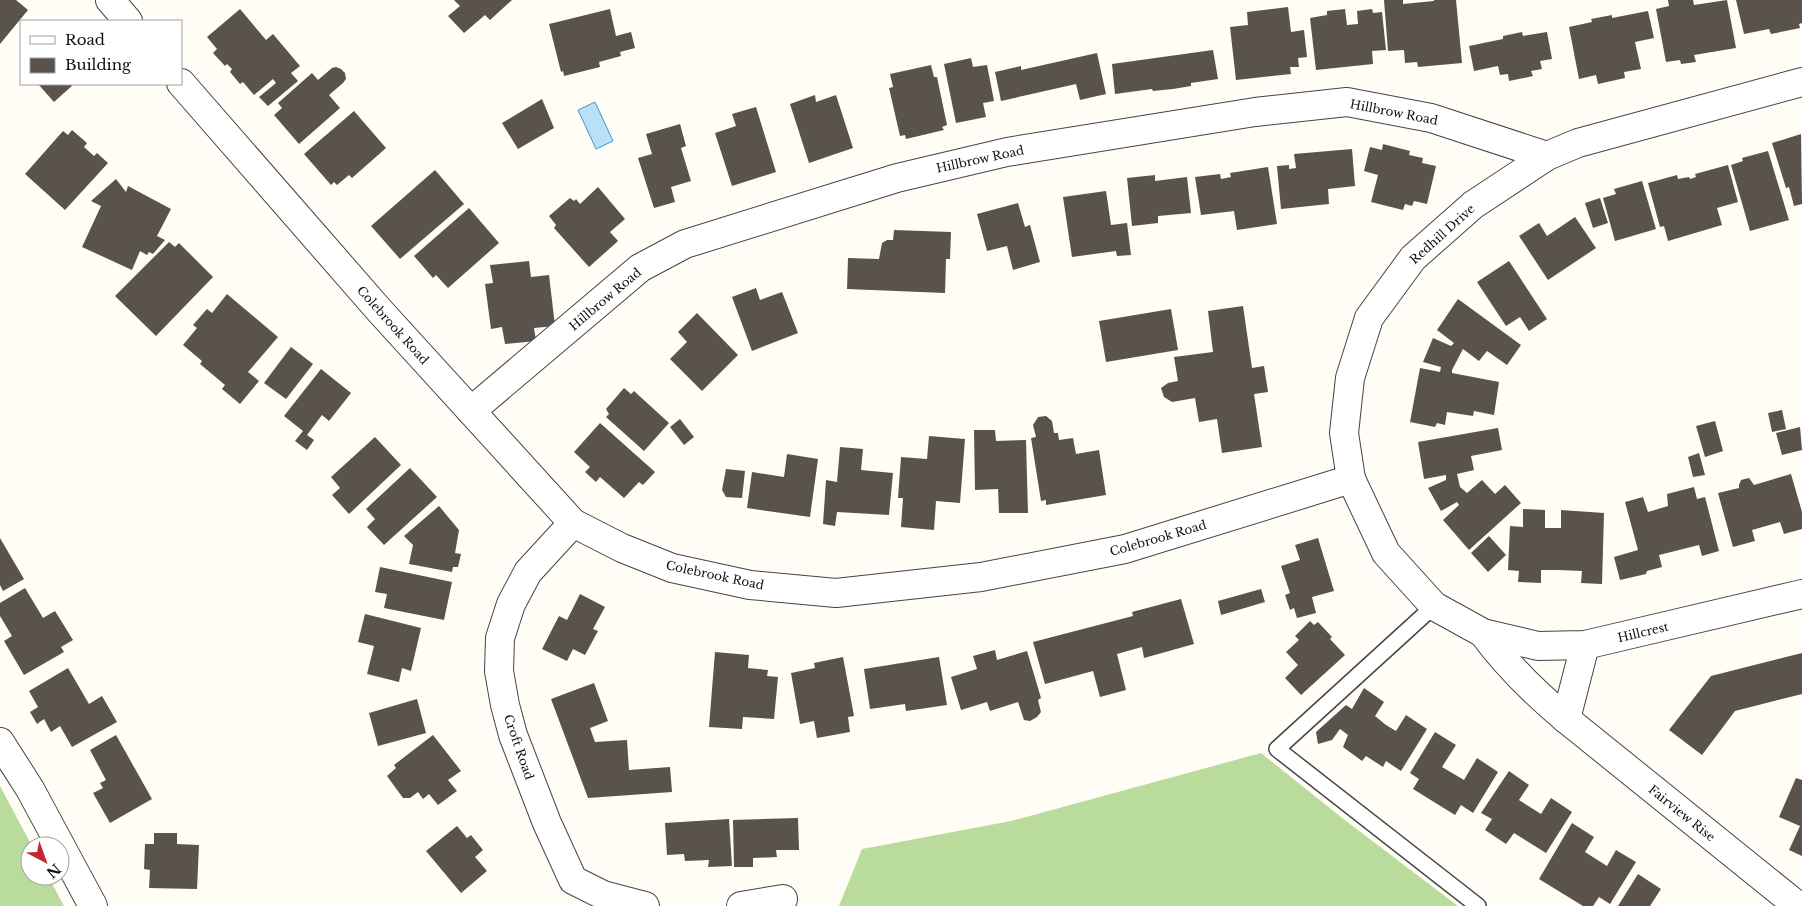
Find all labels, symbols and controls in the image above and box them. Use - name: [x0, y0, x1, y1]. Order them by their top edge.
- legend: [20, 20, 182, 85]
- text: Road: [65, 30, 105, 49]
- text: Building: [65, 55, 132, 74]
- street label: Hillbrow Road: [1349, 96, 1439, 128]
- street label: Hillbrow Road: [935, 142, 1025, 176]
- street label: Redhill Drive: [1406, 201, 1478, 267]
- street label: Hillbrow Road: [566, 265, 644, 333]
- street label: Colebrook Road: [354, 283, 432, 367]
- street label: Colebrook Road: [1108, 517, 1208, 559]
- street label: Colebrook Road: [665, 557, 765, 593]
- street label: Hillcrest: [1616, 619, 1670, 645]
- street label: Croft Road: [501, 712, 537, 782]
- street label: Fairview Rise: [1646, 782, 1718, 845]
- north arrow: [20, 836, 70, 886]
- text: N: [43, 860, 64, 882]

